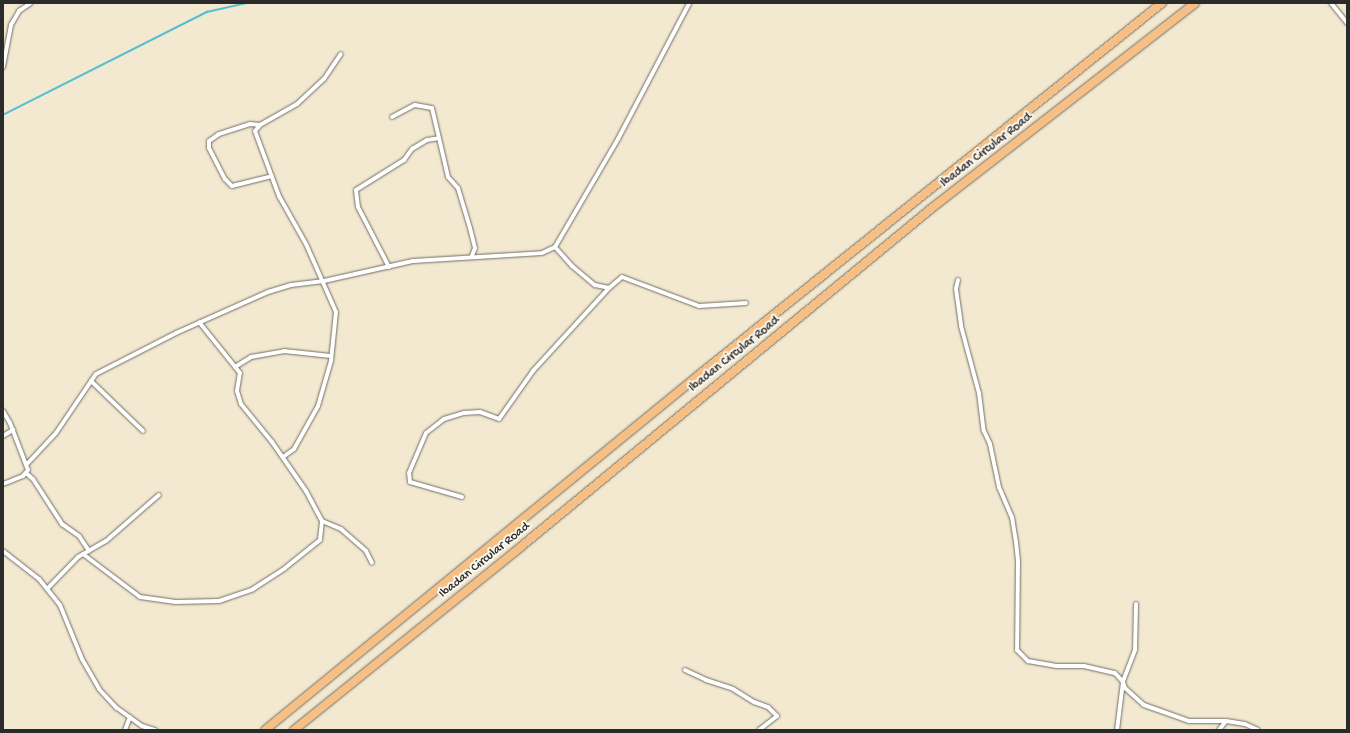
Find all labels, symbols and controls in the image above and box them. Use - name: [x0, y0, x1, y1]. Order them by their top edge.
- street label: Ibadan Circular Road: [938, 110, 1036, 192]
- street label: Ibadan Circular Road: [686, 314, 784, 396]
- street label: Ibadan Circular Road: [436, 520, 534, 602]

